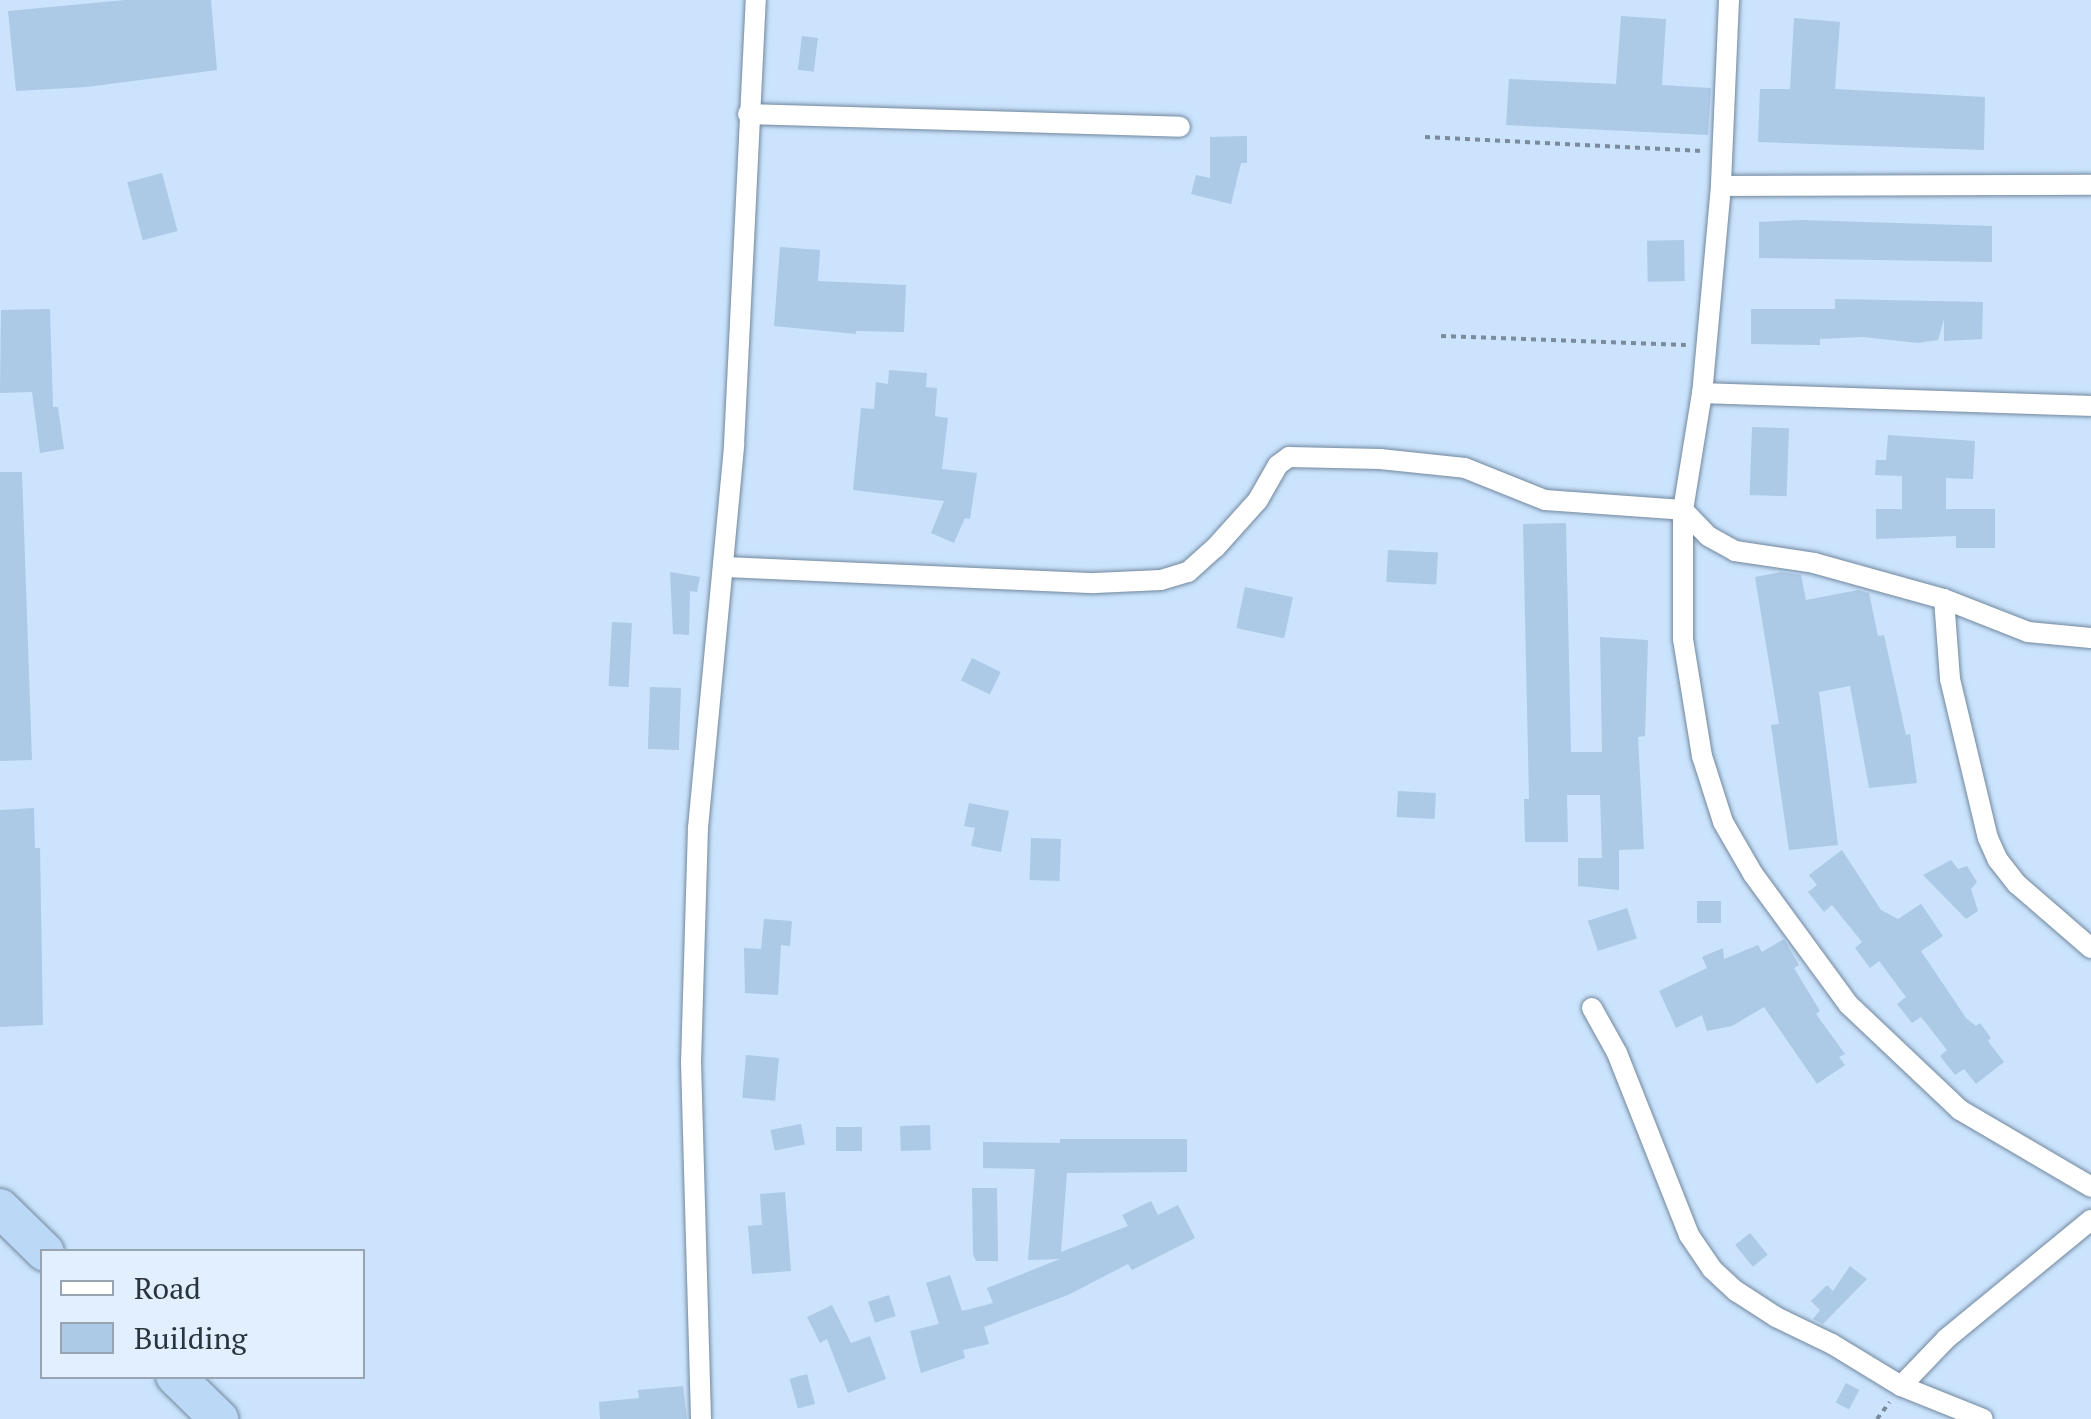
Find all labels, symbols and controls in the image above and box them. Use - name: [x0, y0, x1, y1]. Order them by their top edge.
- legend: [40, 1249, 365, 1379]
- text: Road: [134, 1268, 201, 1308]
- text: Building: [134, 1318, 247, 1358]

